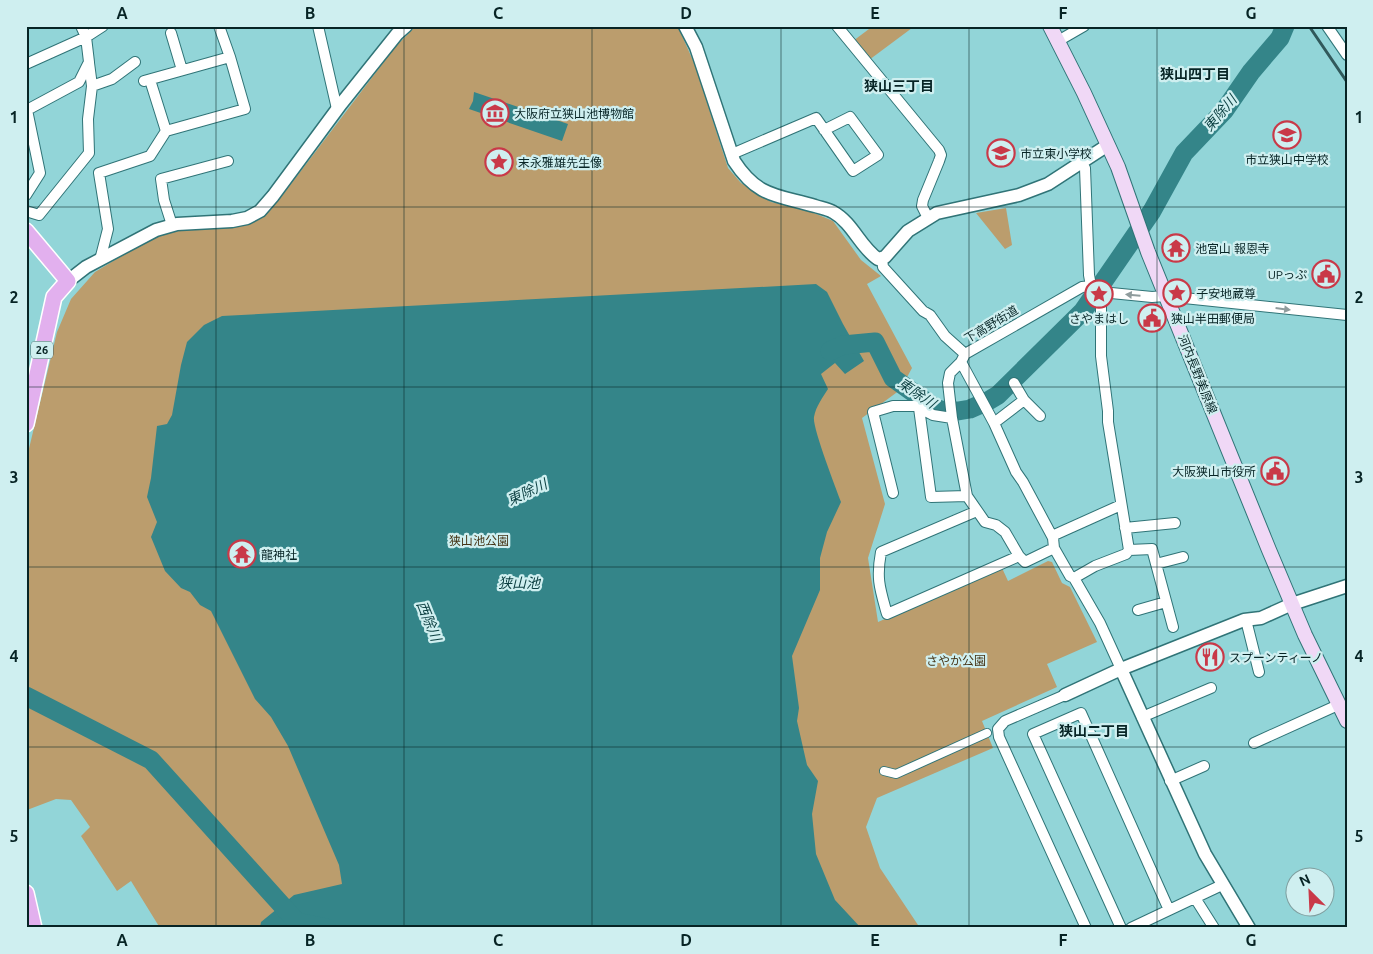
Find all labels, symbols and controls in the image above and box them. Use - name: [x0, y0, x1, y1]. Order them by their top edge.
- text: A: [116, 4, 128, 22]
- text: B: [305, 4, 315, 22]
- text: C: [493, 4, 503, 22]
- text: D: [680, 4, 692, 22]
- text: E: [870, 4, 880, 22]
- text: F: [1059, 4, 1068, 22]
- text: G: [1245, 4, 1257, 22]
- district label: 狭山四丁目: [1160, 66, 1230, 82]
- district label: 狭山三丁目: [864, 78, 934, 94]
- water label: 東除川: [1200, 90, 1241, 134]
- museum icon: 大阪府立狭山池博物館: [480, 98, 510, 128]
- place label: 大阪府立狭山池博物館: [514, 107, 634, 120]
- text: 1: [9, 108, 19, 126]
- text: 1: [1354, 108, 1364, 126]
- school or university icon: 市立狭山中学校: [1272, 120, 1302, 150]
- school or university icon: 市立東小学校: [986, 138, 1016, 168]
- place icon: 末永雅雄先生像: [484, 147, 514, 177]
- place label: 市立東小学校: [1020, 147, 1092, 160]
- place label: 市立狭山中学校: [1245, 153, 1329, 166]
- place label: 末永雅雄先生像: [518, 156, 602, 169]
- temple icon: 池宮山 報恩寺: [1161, 233, 1191, 263]
- place label: 池宮山 報恩寺: [1195, 242, 1270, 255]
- public building icon: UPっぷ: [1311, 259, 1341, 289]
- place label: UPっぷ: [1268, 268, 1307, 281]
- place icon: 子安地蔵尊: [1162, 278, 1192, 308]
- place icon: さやまはし: [1084, 279, 1114, 309]
- place label: 子安地蔵尊: [1196, 287, 1256, 300]
- text: 2: [9, 288, 19, 306]
- text: 2: [1354, 288, 1364, 306]
- one-way arrow: [1125, 291, 1141, 299]
- street label: 下高野街道: [962, 303, 1020, 345]
- public building icon: 狭山半田郵便局: [1137, 303, 1167, 333]
- one-way arrow: [1275, 305, 1291, 313]
- place label: さやまはし: [1069, 312, 1129, 325]
- place label: 狭山半田郵便局: [1171, 312, 1255, 325]
- street label: 河内長野美原線: [1176, 333, 1220, 415]
- road number: 26: [31, 342, 53, 358]
- water label: 東除川: [895, 375, 941, 412]
- public building icon: 大阪狭山市役所: [1260, 456, 1290, 486]
- place label: 大阪狭山市役所: [1172, 465, 1256, 478]
- text: 3: [9, 468, 19, 486]
- text: 3: [1354, 468, 1364, 486]
- water label: 東除川: [505, 475, 551, 508]
- park label: 狭山池公園: [449, 534, 509, 547]
- temple icon: 龍神社: [227, 539, 257, 569]
- place label: 龍神社: [261, 548, 297, 561]
- water label: 狭山池: [498, 575, 542, 591]
- water label: 西除川: [414, 599, 445, 645]
- restaurant icon: スプーンティーノ: [1195, 642, 1225, 672]
- text: 4: [9, 647, 19, 665]
- text: 4: [1354, 647, 1364, 665]
- place label: スプーンティーノ: [1229, 651, 1323, 664]
- park label: さやか公園: [926, 654, 986, 667]
- district label: 狭山二丁目: [1059, 723, 1129, 739]
- text: 5: [9, 827, 19, 845]
- text: 5: [1354, 827, 1364, 845]
- north arrow: [1286, 866, 1336, 916]
- text: N: [1297, 871, 1313, 890]
- text: A: [116, 931, 128, 949]
- text: B: [305, 931, 315, 949]
- text: C: [493, 931, 503, 949]
- text: D: [680, 931, 692, 949]
- text: E: [870, 931, 880, 949]
- text: F: [1059, 931, 1068, 949]
- text: G: [1245, 931, 1257, 949]

